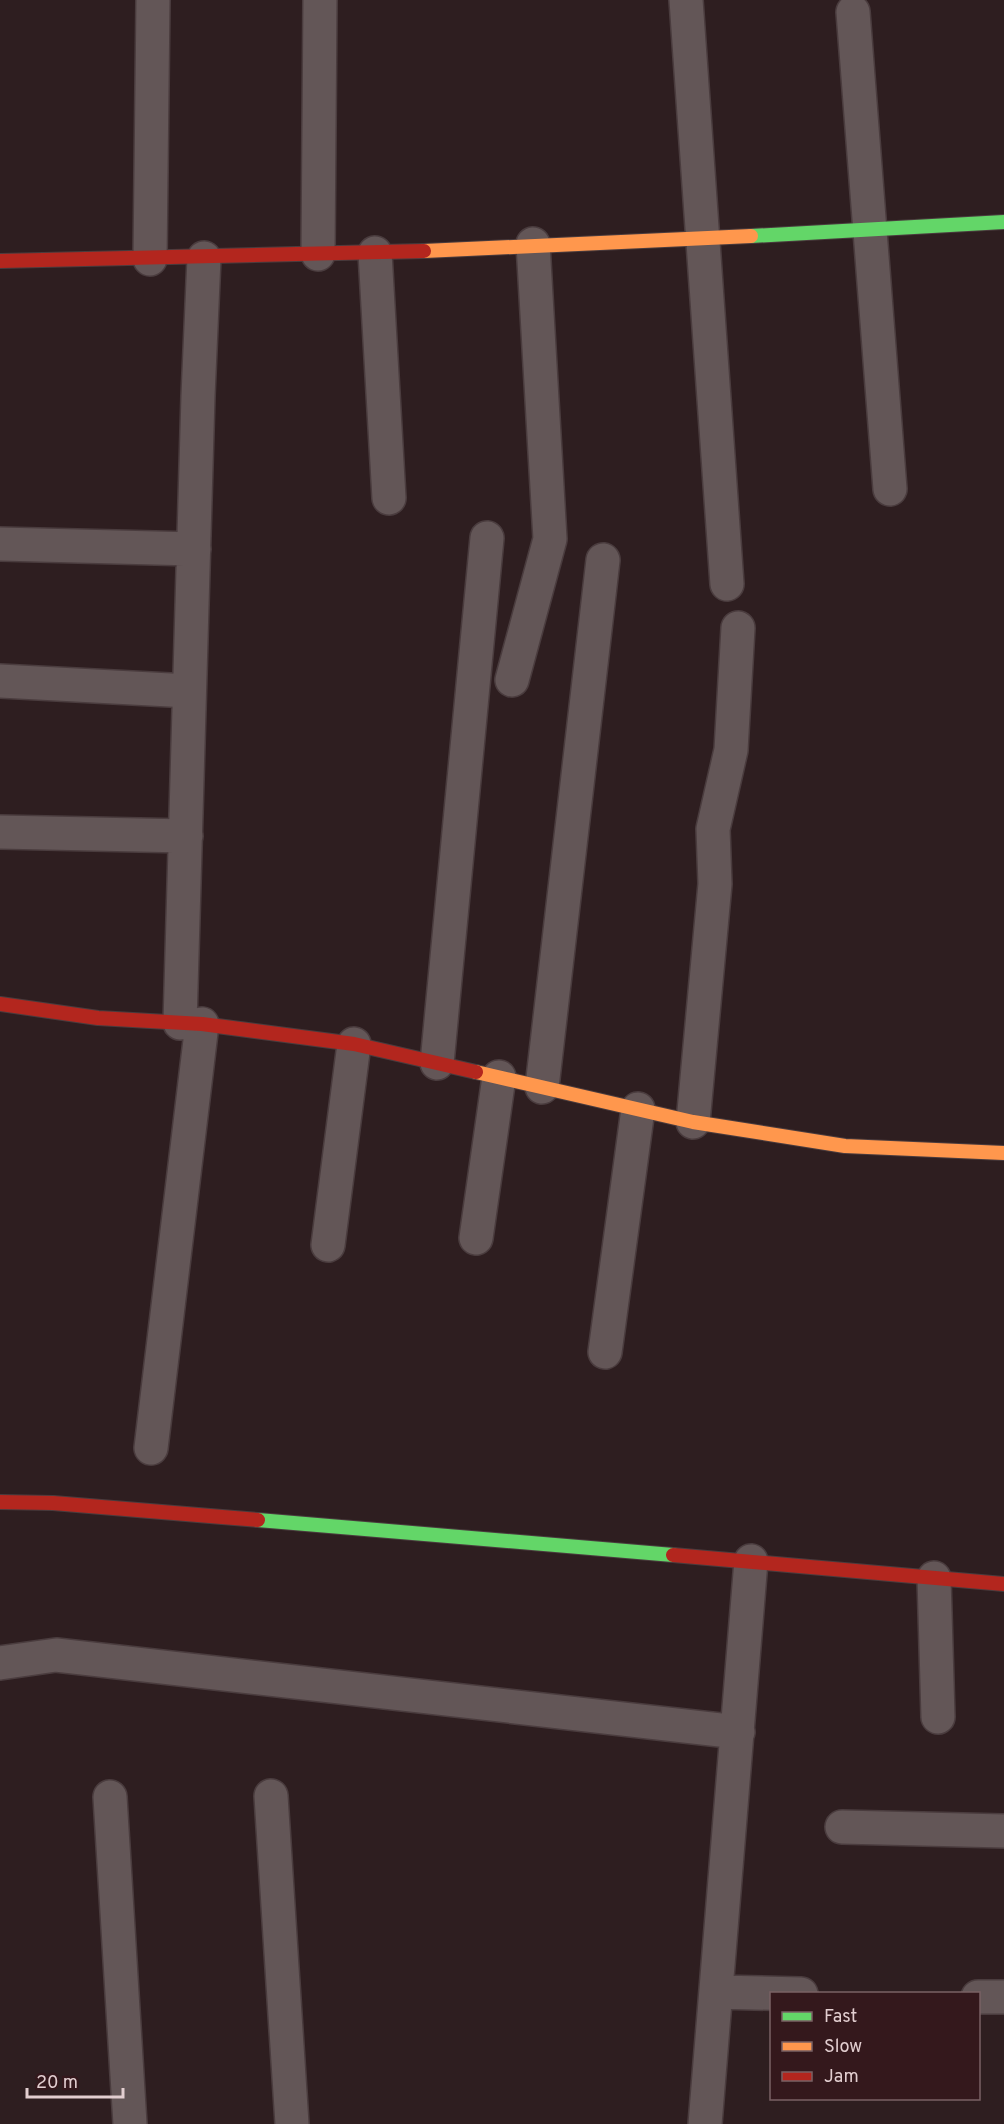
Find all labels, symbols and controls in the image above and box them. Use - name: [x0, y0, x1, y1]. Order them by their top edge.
- legend: [770, 1992, 980, 2100]
- text: Fast: [824, 2006, 857, 2029]
- text: Slow: [824, 2036, 862, 2059]
- scale bar: [27, 2061, 123, 2099]
- text: Jam: [824, 2066, 859, 2089]
- text: 20 m: [36, 2072, 78, 2095]

